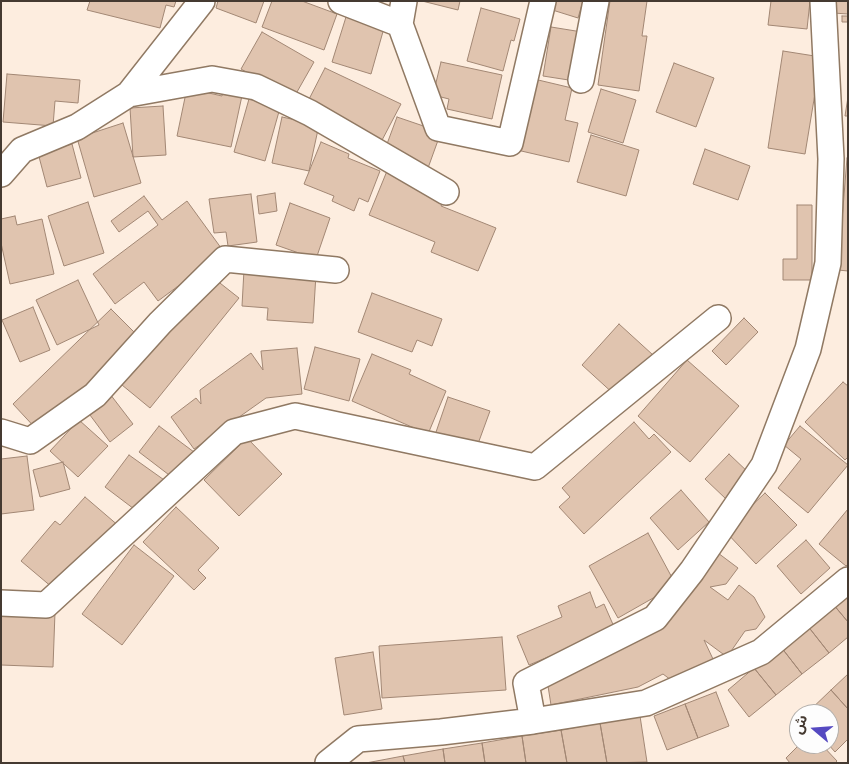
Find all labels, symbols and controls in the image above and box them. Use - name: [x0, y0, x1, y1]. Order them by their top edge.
- north arrow: [789, 704, 839, 754]
- text: ش: [789, 713, 811, 736]

